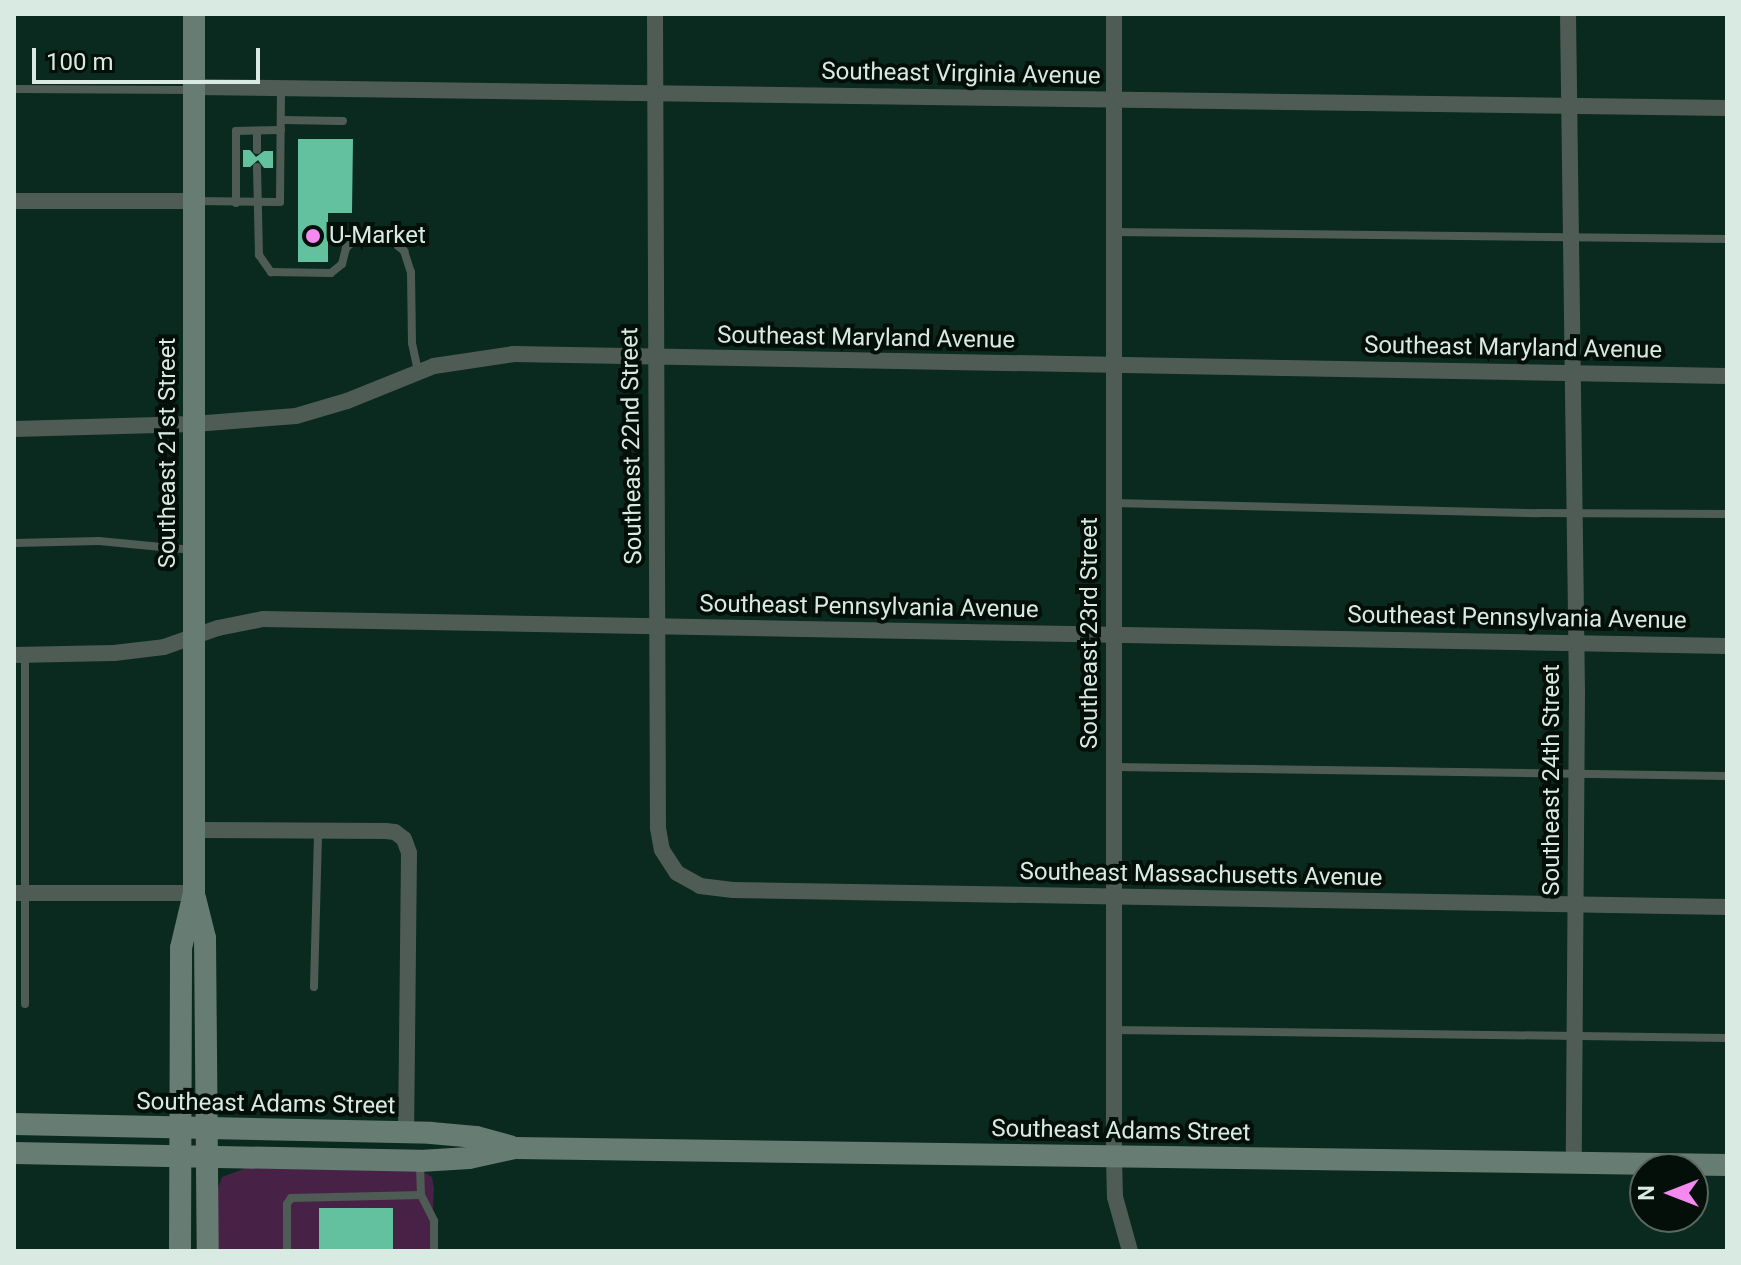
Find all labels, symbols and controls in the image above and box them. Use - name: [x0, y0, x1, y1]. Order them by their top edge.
- scale bar: [36, 32, 264, 82]
- text: 100 m: [46, 48, 113, 76]
- street label: Southeast Virginia Avenue: [821, 57, 1101, 91]
- place label: U-Market: [329, 222, 426, 250]
- marker: U-Market: [304, 227, 322, 245]
- street label: Southeast Maryland Avenue: [717, 321, 1015, 355]
- street label: Southeast 22nd Street: [616, 327, 648, 565]
- street label: Southeast Maryland Avenue: [1364, 331, 1662, 365]
- street label: Southeast 21st Street: [154, 338, 182, 568]
- street label: Southeast 23rd Street: [1076, 517, 1104, 749]
- street label: Southeast Pennsylvania Avenue: [699, 590, 1039, 624]
- street label: Southeast Pennsylvania Avenue: [1347, 601, 1687, 635]
- street label: Southeast 24th Street: [1538, 664, 1566, 896]
- street label: Southeast Massachusetts Avenue: [1019, 857, 1383, 893]
- street label: Southeast Adams Street: [136, 1087, 396, 1121]
- street label: Southeast Adams Street: [991, 1114, 1251, 1148]
- north arrow: [1629, 1153, 1709, 1233]
- text: N: [1634, 1185, 1659, 1201]

